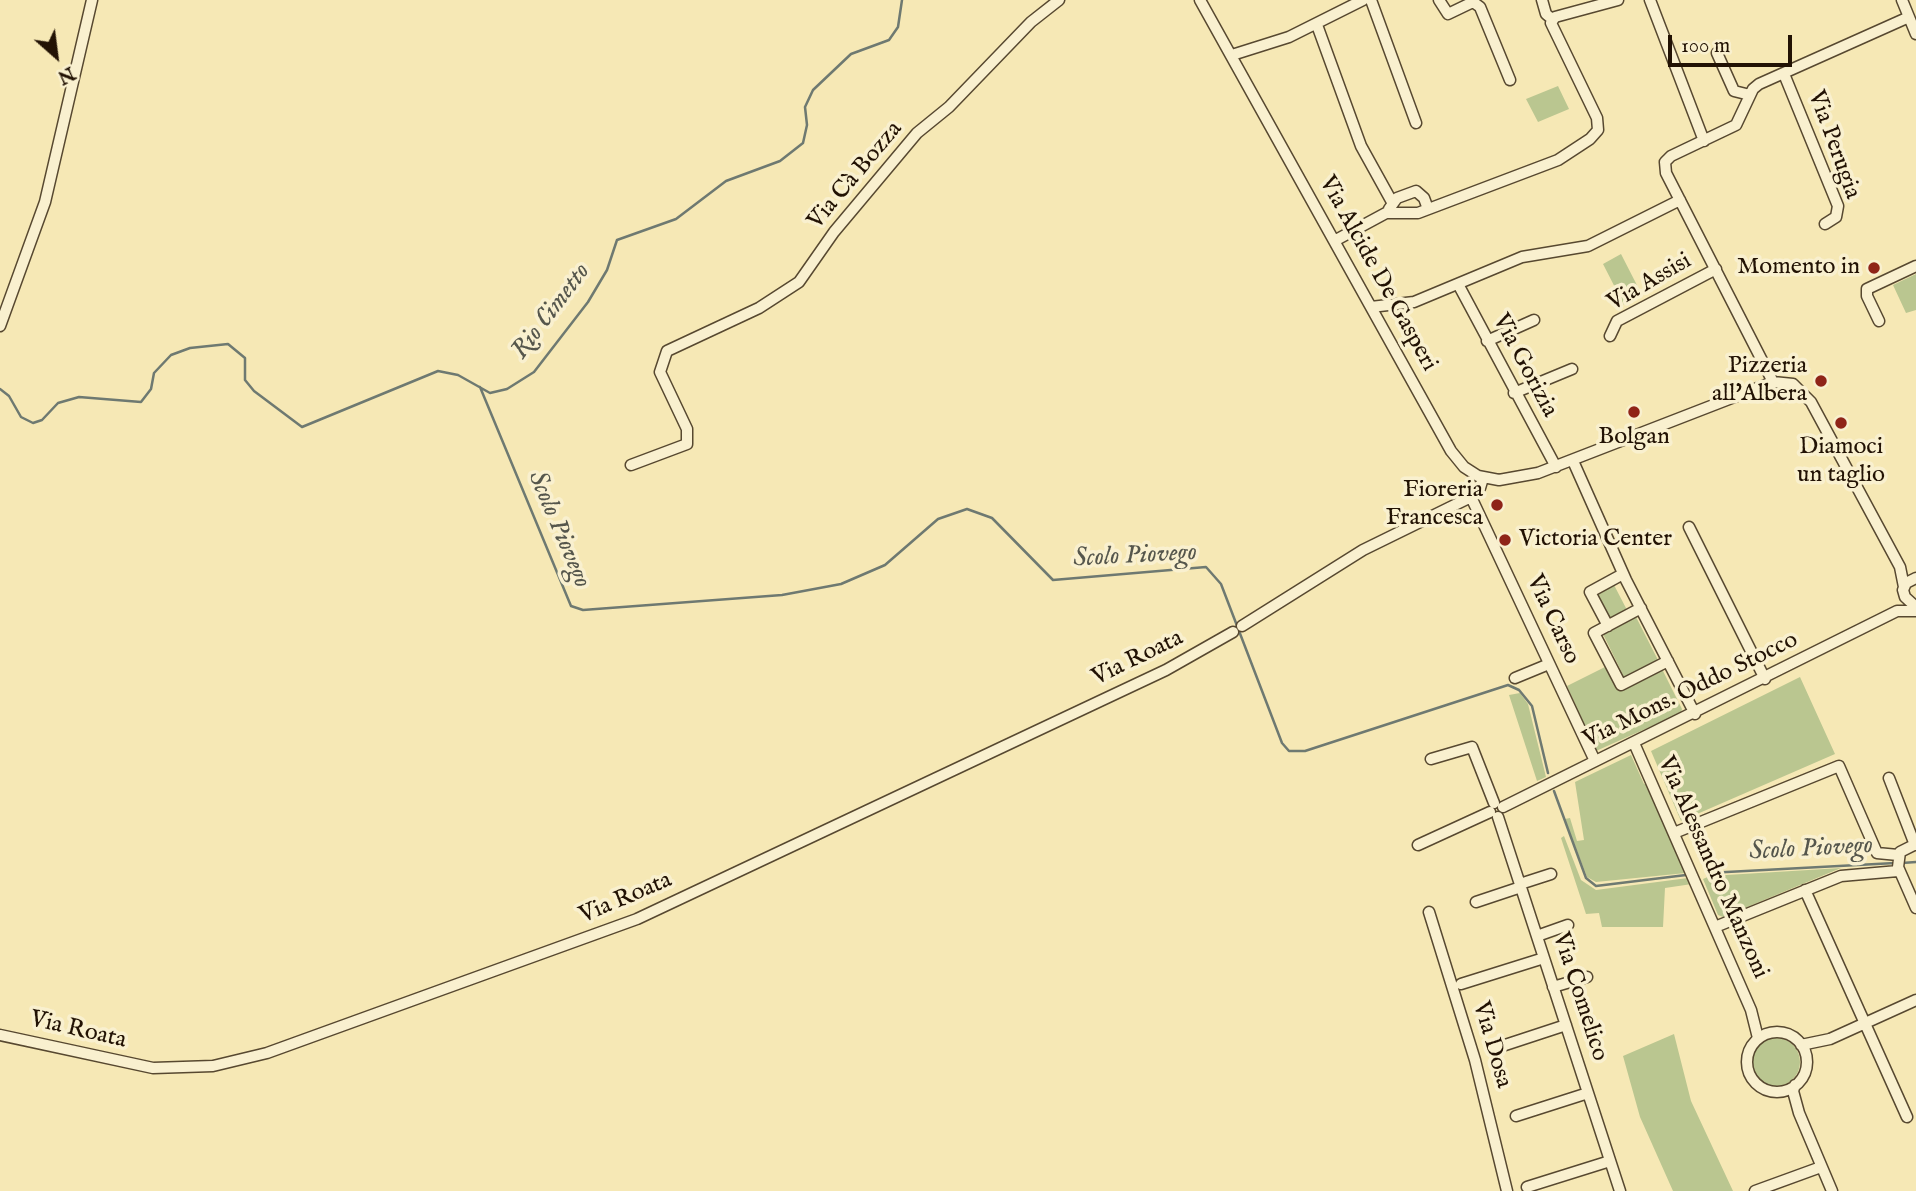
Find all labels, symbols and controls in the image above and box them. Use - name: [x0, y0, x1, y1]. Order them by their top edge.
- north arrow: [21, 21, 91, 91]
- scale bar: [1671, 21, 1795, 65]
- text: 100 m: [1681, 33, 1730, 60]
- text: N: [53, 60, 79, 89]
- street label: Via Perugia: [1800, 87, 1866, 203]
- street label: Via Cà Bozza: [803, 116, 909, 236]
- street label: Via Alcide De Gasperi: [1311, 171, 1443, 377]
- street label: Via Assisi: [1603, 248, 1697, 318]
- place label: Momento in: [1737, 254, 1860, 282]
- water label: Rio Cimetto: [506, 258, 598, 366]
- marker: Momento in: [1866, 260, 1882, 276]
- street label: Via Gorizia: [1485, 309, 1563, 423]
- place label: Pizzeria all'Albera: [1712, 353, 1807, 409]
- marker: Pizzeria all'Albera: [1813, 373, 1829, 389]
- marker: Bolgan: [1626, 404, 1642, 420]
- marker: Diamoci un taglio: [1833, 415, 1849, 431]
- place label: Bolgan: [1598, 424, 1670, 452]
- place label: Diamoci un taglio: [1797, 434, 1885, 490]
- water label: Scolo Piovego: [519, 467, 597, 593]
- place label: Fioreria Francesca: [1386, 477, 1483, 533]
- marker: Fioreria Francesca: [1489, 497, 1505, 513]
- place label: Victoria Center: [1519, 526, 1672, 554]
- marker: Victoria Center: [1497, 532, 1513, 548]
- water label: Scolo Piovego: [1072, 538, 1198, 576]
- street label: Via Carso: [1519, 571, 1585, 669]
- street label: Via Roata: [1088, 625, 1188, 693]
- street label: Via Mons. Oddo Stocco: [1579, 627, 1803, 755]
- street label: Via Alessandro Manzoni: [1650, 752, 1774, 984]
- water label: Scolo Piovego: [1748, 831, 1874, 869]
- street label: Via Roata: [575, 867, 677, 931]
- street label: Via Comelico: [1545, 929, 1613, 1065]
- street label: Via Dosa: [1465, 998, 1517, 1092]
- street label: Via Roata: [27, 1006, 129, 1056]

